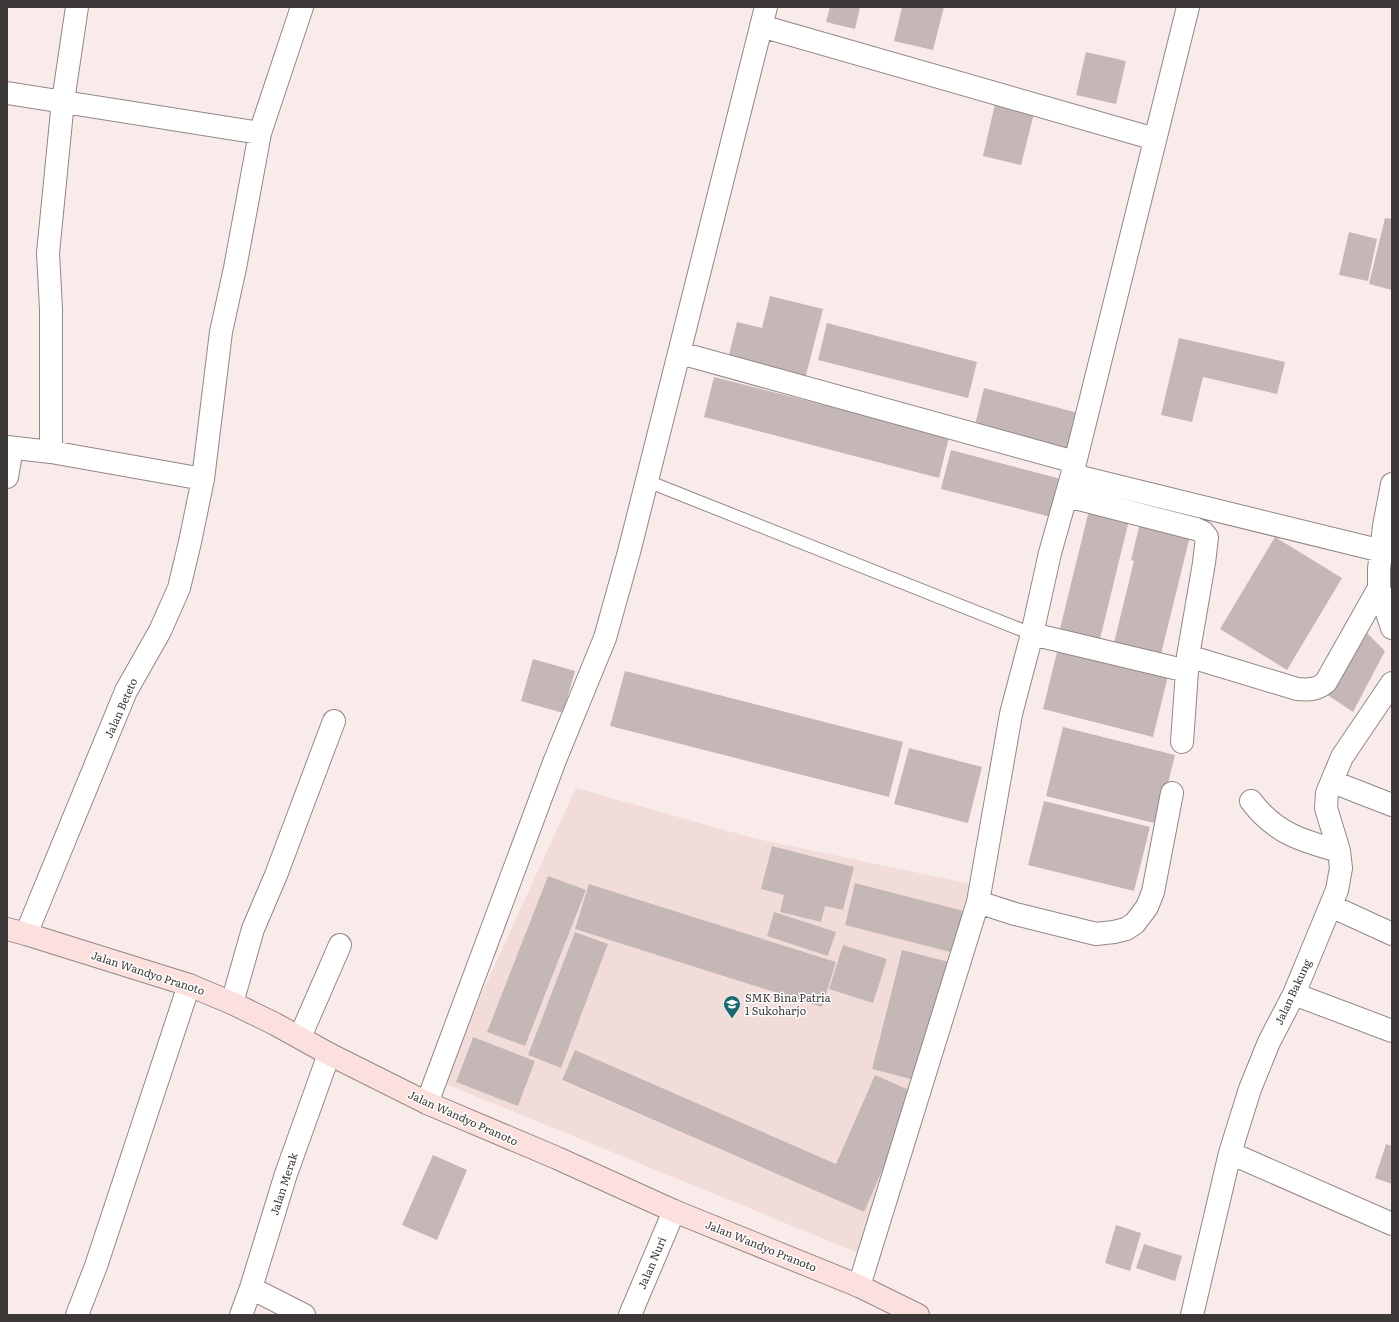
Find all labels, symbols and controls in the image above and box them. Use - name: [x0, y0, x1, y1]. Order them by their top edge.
- street label: Jalan Beteto: [100, 675, 140, 740]
- street label: Jalan Wandyo Pranoto: [89, 946, 207, 998]
- street label: Jalan Bakung: [1270, 955, 1315, 1027]
- place label: SMK Bina Patria 1 Sukoharjo: [745, 989, 831, 1018]
- school or university icon: SMK Bina Patria 1 Sukoharjo: [722, 994, 742, 1019]
- street label: Jalan Wandyo Pranoto: [406, 1086, 521, 1149]
- street label: Jalan Merak: [265, 1150, 301, 1217]
- street label: Jalan Wandyo Pranoto: [703, 1215, 819, 1275]
- street label: Jalan Nuri: [633, 1234, 669, 1291]

